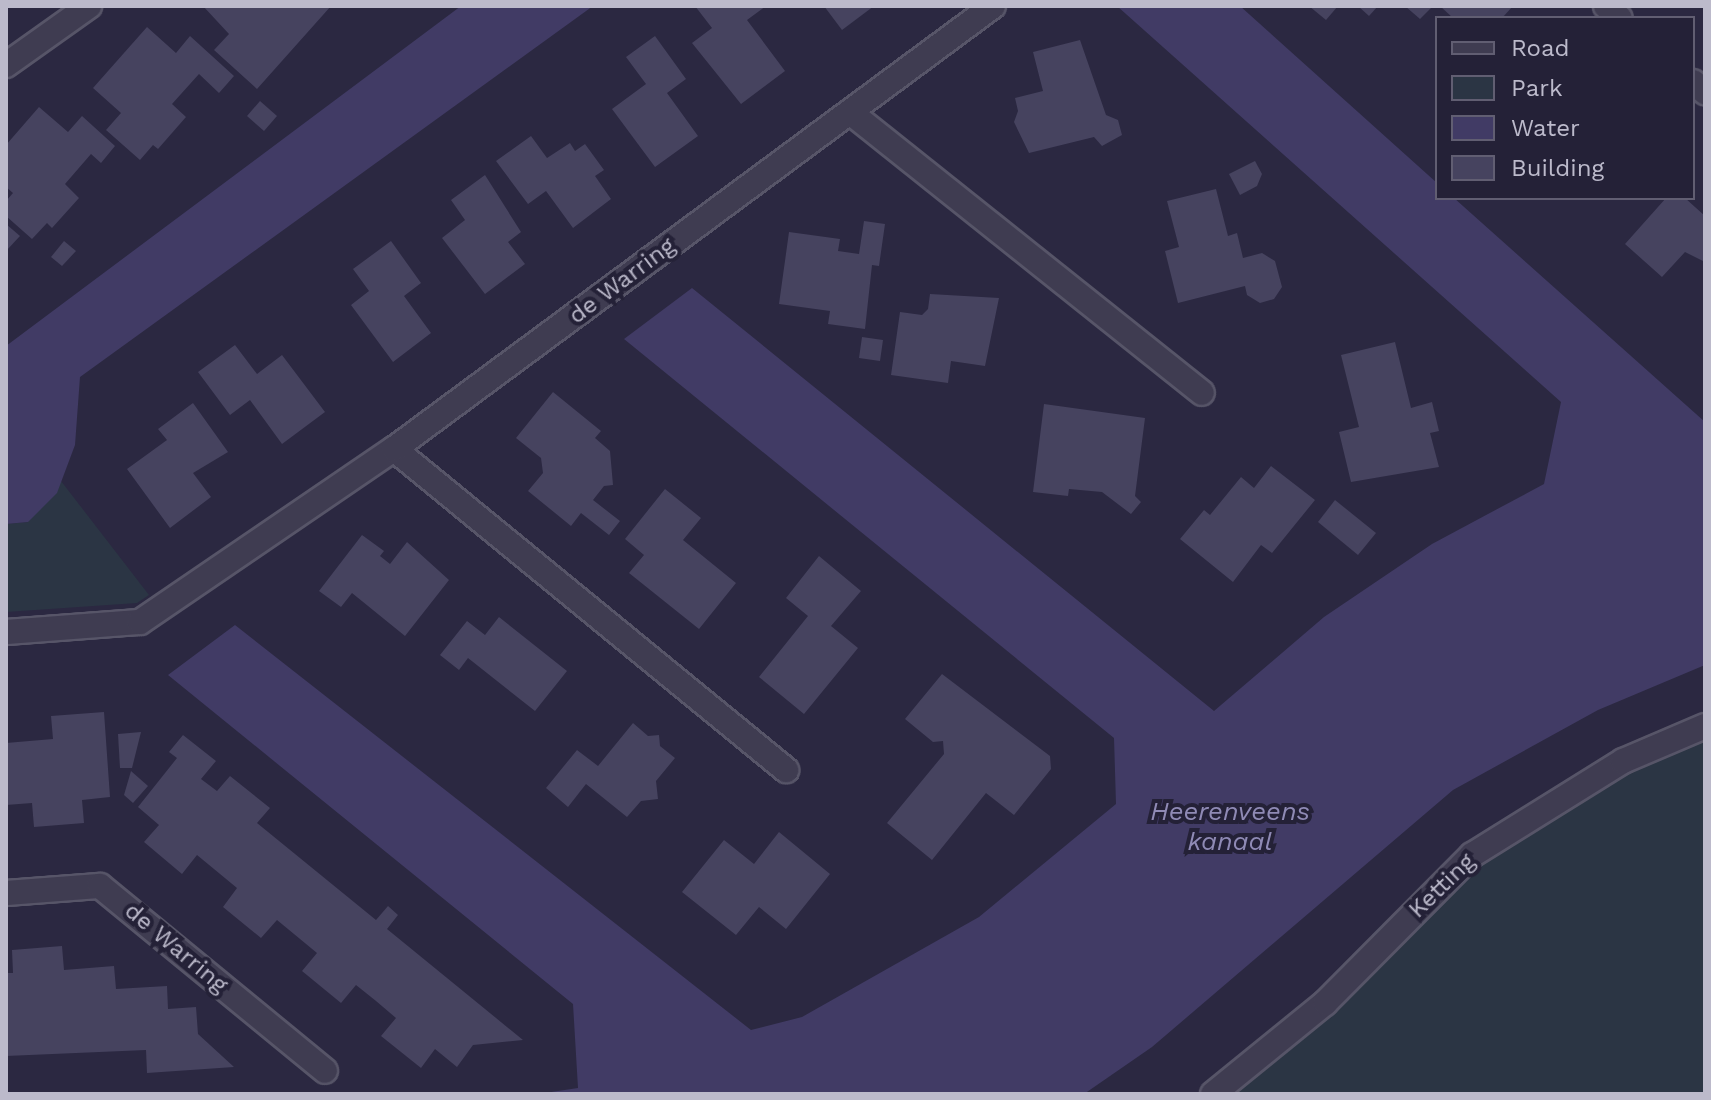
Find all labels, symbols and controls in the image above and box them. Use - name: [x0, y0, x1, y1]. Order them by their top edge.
- legend: [1435, 16, 1695, 200]
- text: Road: [1511, 34, 1570, 62]
- text: Park: [1511, 74, 1563, 102]
- text: Water: [1511, 114, 1580, 142]
- text: Building: [1511, 154, 1604, 182]
- street label: de Warring: [563, 231, 681, 331]
- water label: Heerenveens kanaal: [1150, 796, 1310, 858]
- street label: Ketting: [1403, 848, 1481, 924]
- street label: de Warring: [118, 896, 234, 1000]

